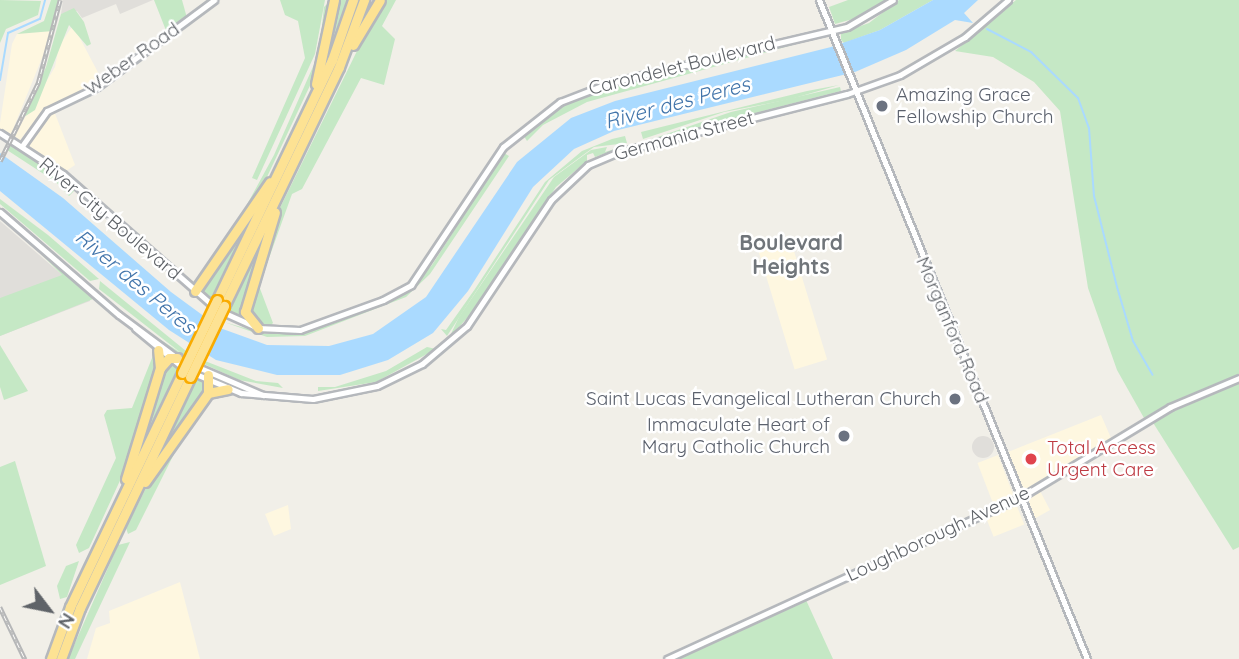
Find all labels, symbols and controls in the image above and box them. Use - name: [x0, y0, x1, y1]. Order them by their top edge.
- street label: Weber Road: [80, 18, 184, 100]
- street label: Carondelet Boulevard: [586, 32, 778, 100]
- water label: River des Peres: [602, 71, 752, 133]
- place label: Amazing Grace Fellowship Church: [896, 84, 1053, 128]
- marker: Amazing Grace Fellowship Church: [874, 98, 890, 114]
- street label: Germania Street: [612, 106, 756, 166]
- street label: River City Boulevard: [34, 153, 186, 285]
- water label: River des Peres: [71, 223, 201, 339]
- district label: Boulevard Heights: [739, 229, 843, 279]
- street label: Morganford Road: [911, 253, 993, 407]
- place label: Saint Lucas Evangelical Lutheran Church: [586, 388, 941, 410]
- marker: Saint Lucas Evangelical Lutheran Church: [947, 391, 963, 407]
- place label: Immaculate Heart of Mary Catholic Church: [642, 414, 830, 458]
- marker: Immaculate Heart of Mary Catholic Church: [836, 428, 852, 444]
- place label: Total Access Urgent Care: [1047, 437, 1156, 481]
- marker: Total Access Urgent Care: [1021, 449, 1041, 469]
- street label: Loughborough Avenue: [843, 481, 1033, 587]
- north arrow: [14, 575, 84, 645]
- text: N: [53, 609, 81, 633]

